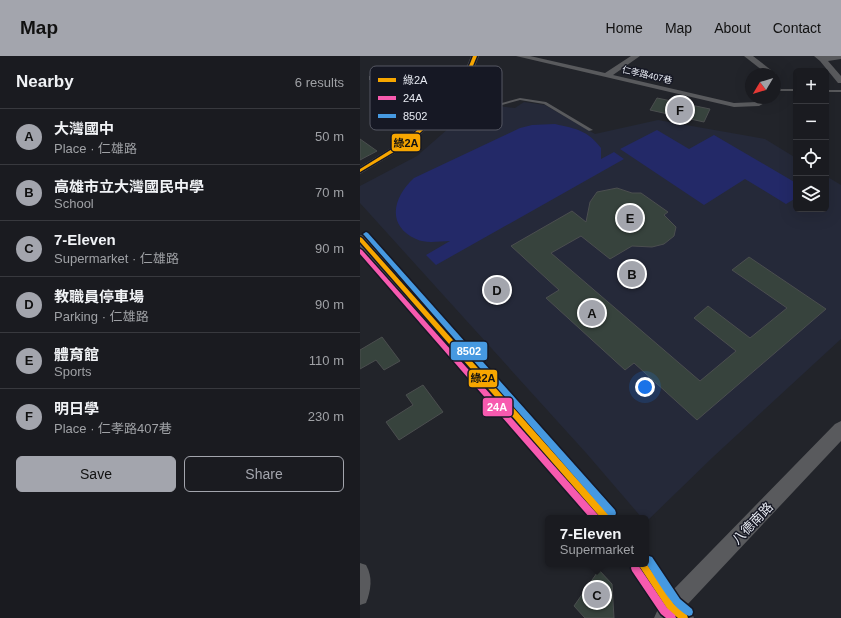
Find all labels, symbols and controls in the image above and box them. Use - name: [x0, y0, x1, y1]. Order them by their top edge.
- text: Map: [20, 17, 58, 38]
- text: Home: [606, 20, 643, 36]
- text: Map: [665, 20, 692, 36]
- text: About: [714, 20, 751, 36]
- text: Contact: [773, 20, 821, 36]
- street label: 仁孝路407巷: [621, 64, 673, 86]
- legend: [370, 66, 502, 130]
- north arrow: [745, 68, 781, 104]
- map controls: [793, 68, 829, 212]
- button: +: [793, 68, 829, 104]
- text: Nearby: [16, 72, 74, 91]
- text: 綠2A: [403, 74, 428, 86]
- text: 6 results: [295, 75, 344, 90]
- text: 24A: [403, 92, 423, 104]
- pin: F: [667, 95, 693, 125]
- button: −: [793, 104, 829, 140]
- text: 8502: [403, 110, 427, 122]
- text: 大灣國中: [54, 120, 114, 137]
- text: A: [24, 129, 34, 144]
- text: 50 m: [315, 129, 344, 144]
- line badge: 綠2A: [391, 133, 421, 152]
- text: 綠2A: [393, 137, 419, 149]
- button: locate: [793, 140, 829, 176]
- text: Place · 仁雄路: [54, 141, 137, 156]
- button: layers: [793, 176, 829, 212]
- text: 高雄市立大灣國民中學: [54, 178, 204, 195]
- text: B: [24, 185, 34, 200]
- text: 70 m: [315, 185, 344, 200]
- text: School: [54, 196, 94, 211]
- pin: E: [617, 203, 643, 233]
- text: 7-Eleven: [54, 231, 116, 248]
- text: C: [24, 241, 34, 256]
- text: 90 m: [315, 241, 344, 256]
- text: Supermarket · 仁雄路: [54, 251, 179, 266]
- pin: B: [619, 259, 645, 289]
- pin: D: [484, 275, 510, 305]
- text: 教職員停車場: [54, 288, 144, 305]
- text: D: [24, 297, 34, 312]
- text: 90 m: [315, 297, 344, 312]
- pin: A: [579, 298, 605, 328]
- text: Parking · 仁雄路: [54, 309, 149, 324]
- line badge: 8502: [450, 341, 488, 361]
- text: 8502: [457, 345, 481, 357]
- text: 體育館: [54, 346, 99, 363]
- text: E: [25, 353, 33, 368]
- text: 110 m: [309, 353, 344, 368]
- text: Sports: [54, 364, 92, 379]
- line badge: 綠2A: [468, 369, 498, 388]
- text: 綠2A: [470, 372, 496, 384]
- your location: [635, 377, 655, 397]
- line badge: 24A: [482, 397, 513, 417]
- text: 明日學: [54, 400, 99, 417]
- text: 24A: [487, 401, 507, 413]
- text: F: [25, 409, 33, 424]
- text: 230 m: [308, 409, 344, 424]
- text: Place · 仁孝路407巷: [54, 421, 172, 436]
- button: Save: [16, 456, 176, 492]
- button: Share: [184, 456, 344, 492]
- street label: 八德南路: [729, 499, 776, 547]
- popup: [545, 515, 649, 567]
- text: 7-Eleven: [560, 525, 621, 542]
- text: Supermarket: [560, 542, 634, 557]
- pin: C: [584, 580, 610, 610]

